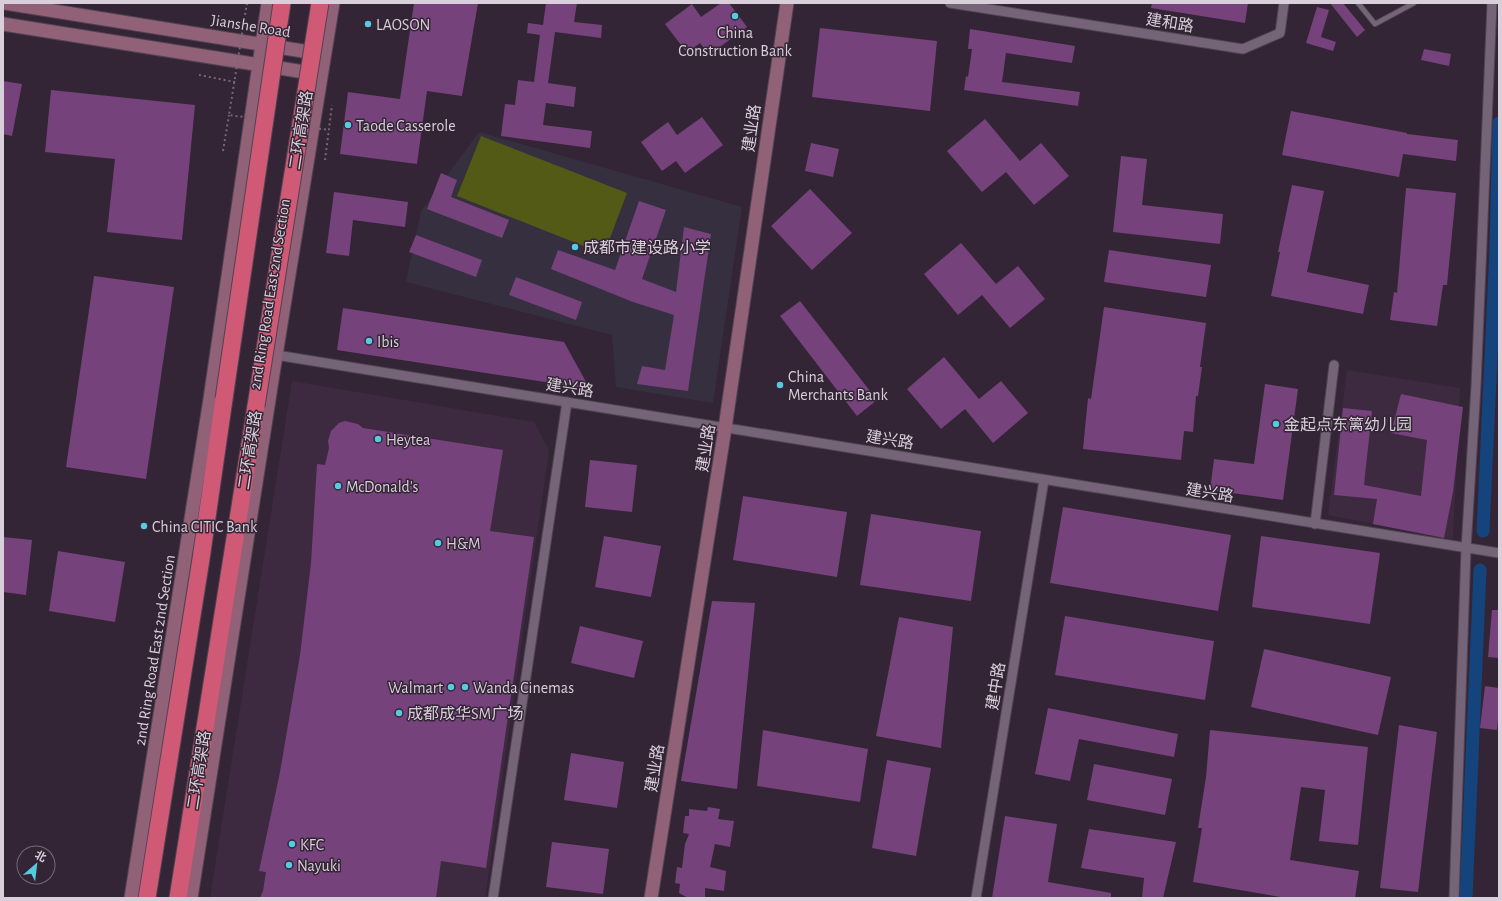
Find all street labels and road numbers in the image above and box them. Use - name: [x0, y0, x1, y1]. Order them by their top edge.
- street label: 建和路: [1145, 10, 1195, 35]
- street label: Jianshe Road: [210, 12, 292, 40]
- street label: 二环高架路: [286, 89, 315, 171]
- street label: 建业路: [740, 103, 763, 153]
- street label: 2nd Ring Road East 2nd Section: [247, 198, 293, 391]
- street label: 建兴路: [545, 375, 595, 400]
- street label: 二环高架路: [235, 409, 264, 491]
- street label: 建业路: [693, 423, 718, 473]
- street label: 建兴路: [865, 427, 915, 452]
- street label: 建兴路: [1185, 480, 1235, 505]
- street label: 2nd Ring Road East 2nd Section: [132, 554, 178, 747]
- street label: 建中路: [983, 661, 1008, 711]
- street label: 二环高架路: [184, 729, 213, 811]
- street label: 建业路: [642, 743, 667, 793]

